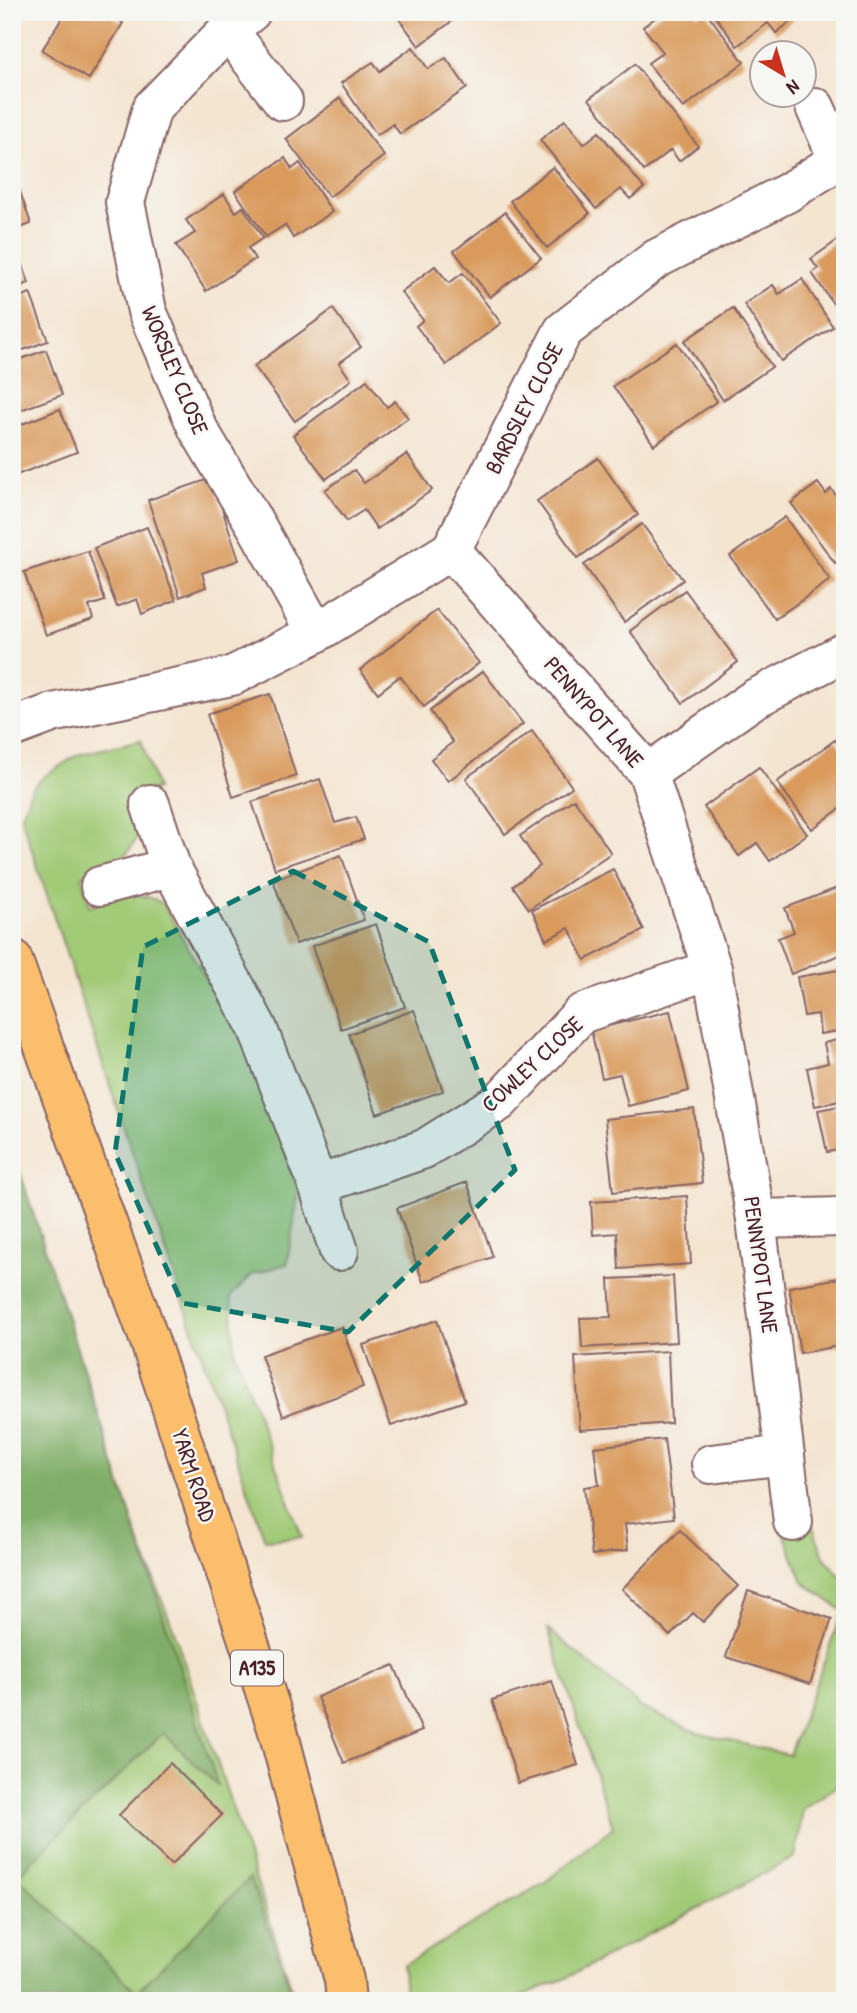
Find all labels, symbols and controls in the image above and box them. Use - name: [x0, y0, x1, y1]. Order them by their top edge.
- north arrow: [748, 38, 818, 108]
- text: N: [781, 74, 805, 101]
- street label: WORSLEY CLOSE: [134, 301, 216, 439]
- street label: BARDSLEY CLOSE: [477, 337, 570, 479]
- street label: PENNYPOT LANE: [537, 649, 651, 774]
- street label: COWLEY CLOSE: [474, 1009, 589, 1119]
- street label: PENNYPOT LANE: [737, 1194, 786, 1335]
- street label: YARM ROAD: [165, 1424, 224, 1525]
- road number: A135: [231, 1650, 283, 1686]

